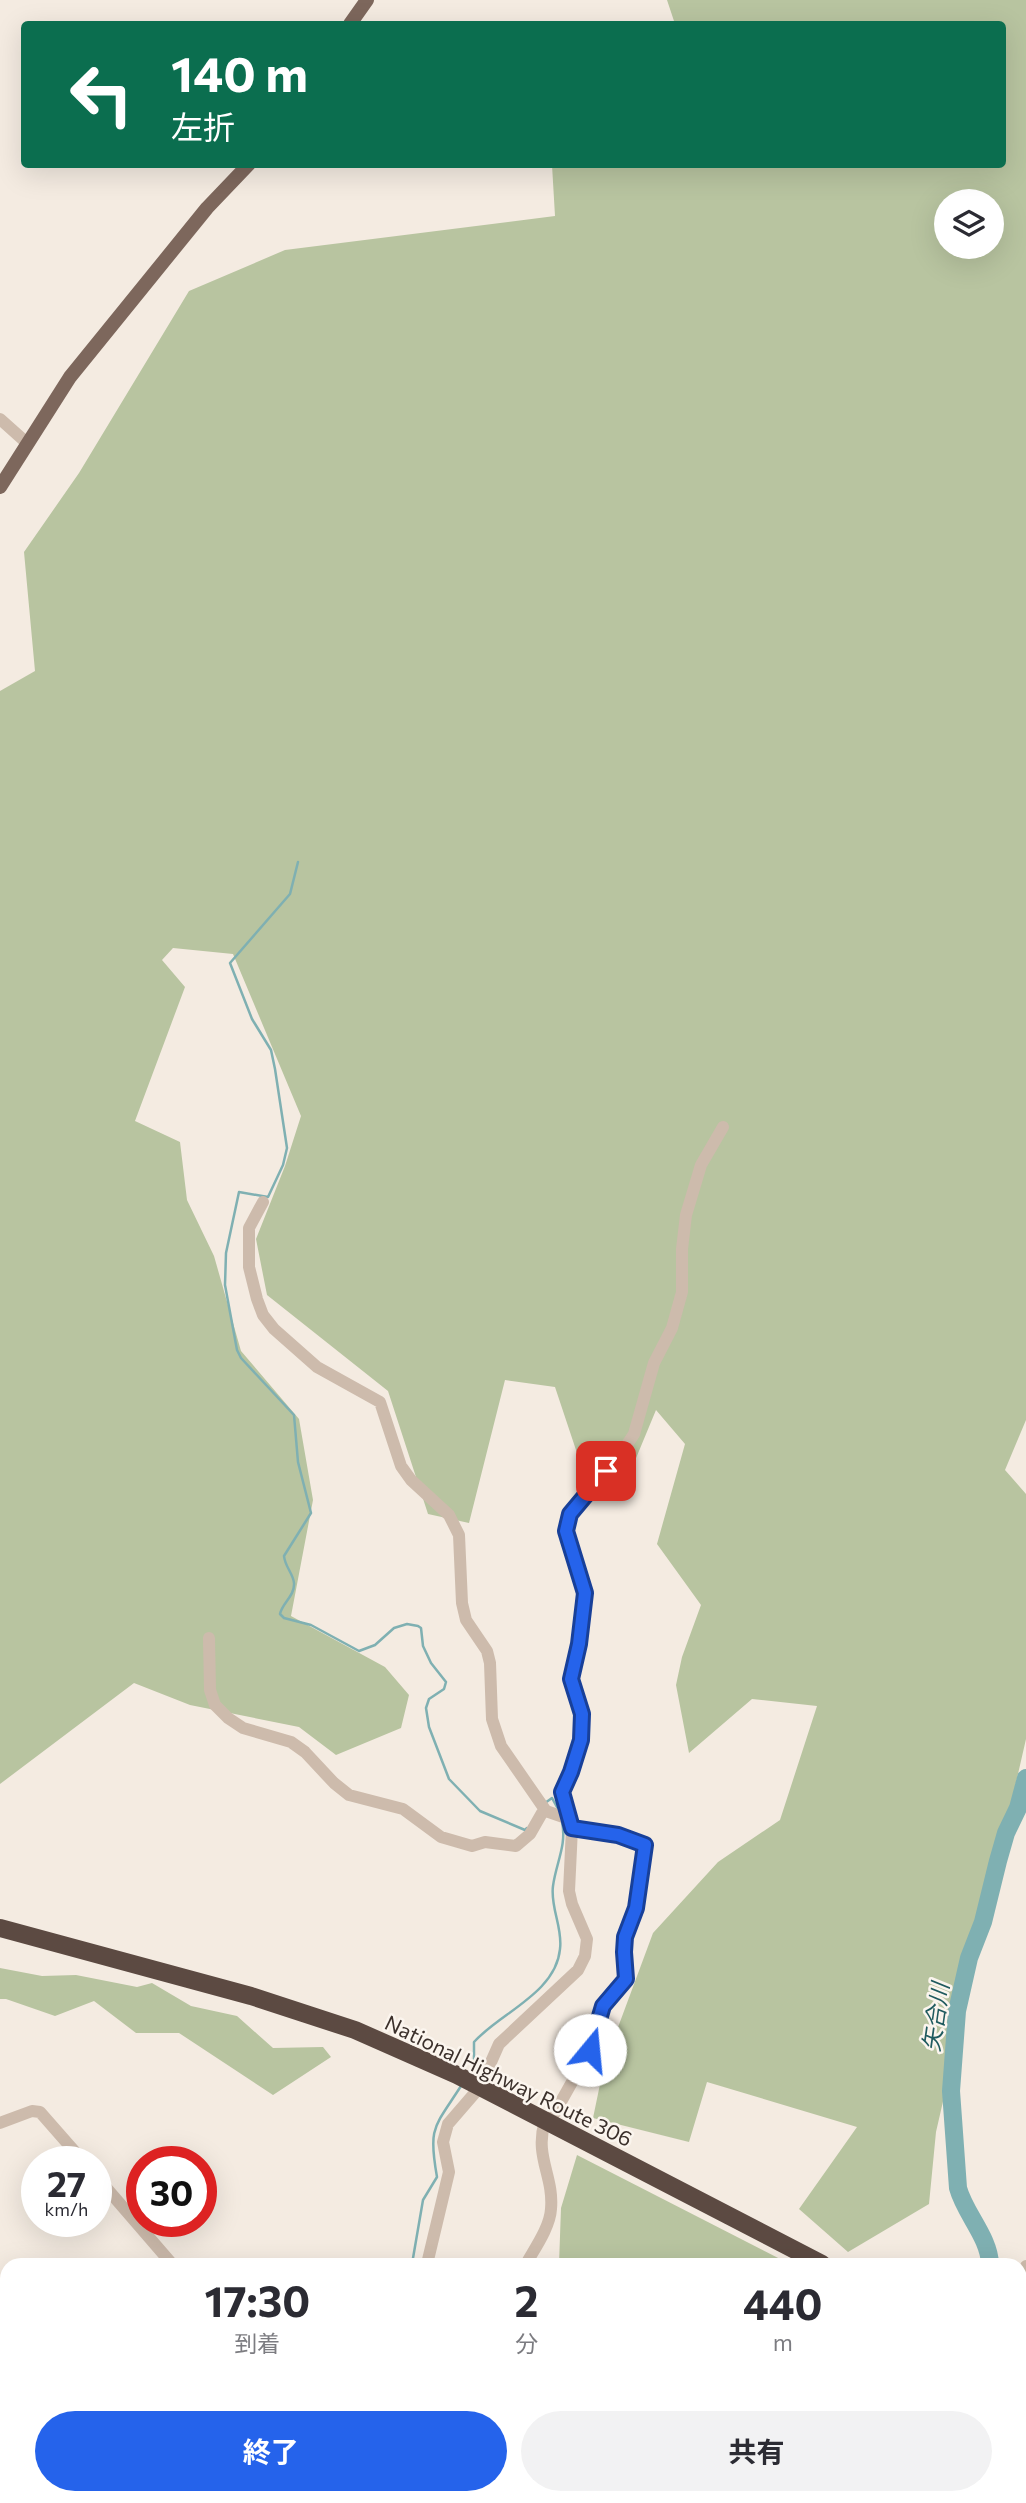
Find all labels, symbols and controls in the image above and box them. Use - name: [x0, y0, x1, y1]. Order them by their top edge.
- text: 140 m: [171, 42, 308, 102]
- icon: left: [56, 49, 147, 140]
- text: 左折: [171, 106, 235, 146]
- map controls: [934, 189, 1004, 259]
- button: layers: [934, 189, 1004, 259]
- pin: [576, 1441, 636, 1501]
- icon: arrive: [587, 1452, 625, 1490]
- water label: 矢合川: [916, 1978, 954, 2053]
- street label: National Highway Route 306: [381, 2009, 637, 2151]
- position arrow: [553, 2013, 627, 2087]
- speed limit sign: 30: [126, 2146, 217, 2237]
- text: 27: [47, 2161, 86, 2204]
- text: km/h: [45, 2198, 88, 2220]
- text: 17:30: [205, 2274, 310, 2326]
- text: 2: [515, 2274, 539, 2326]
- text: 440: [743, 2277, 822, 2329]
- text: m: [773, 2328, 793, 2356]
- text: 到着: [234, 2329, 280, 2357]
- text: 分: [515, 2329, 538, 2357]
- button: 終了: [35, 2411, 507, 2491]
- button: 共有: [521, 2411, 992, 2491]

